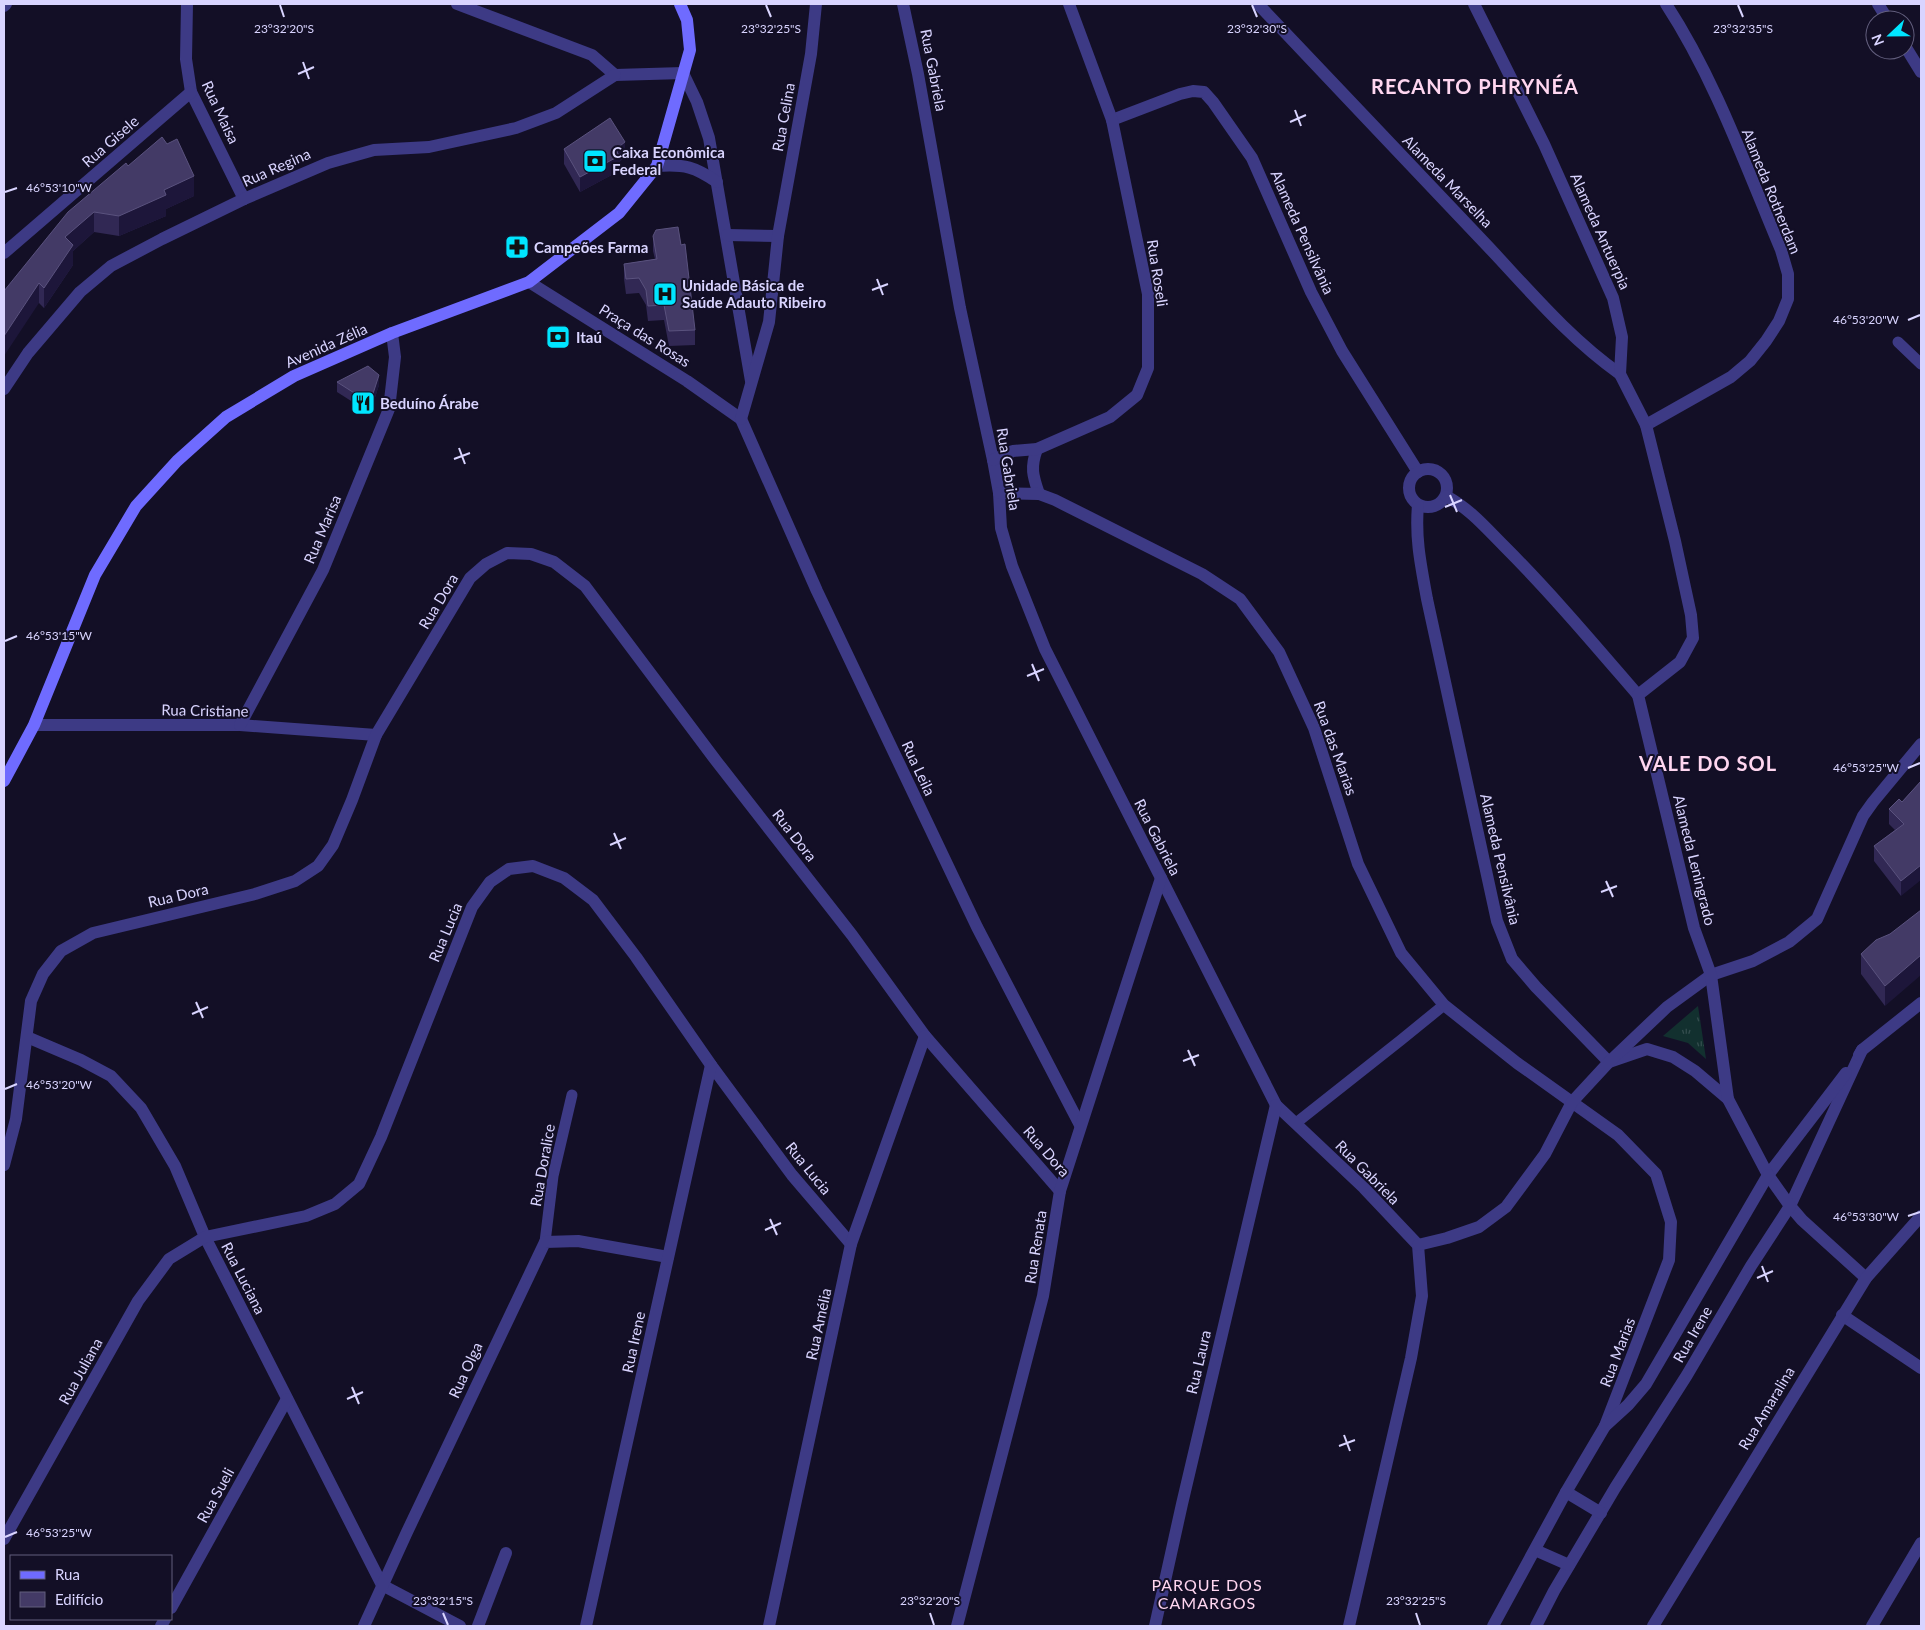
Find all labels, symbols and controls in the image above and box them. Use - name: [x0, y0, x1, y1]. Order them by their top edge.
- north arrow: [1865, 10, 1915, 60]
- text: 23°32'20"S: [254, 21, 314, 36]
- text: 23°32'25"S: [741, 21, 801, 36]
- text: 23°32'30"S: [1227, 21, 1287, 36]
- text: 23°32'35"S: [1713, 21, 1773, 36]
- street label: Rua Gabriela: [917, 27, 951, 113]
- text: N: [1868, 32, 1887, 48]
- district label: RECANTO PHRYNÉA: [1371, 74, 1579, 98]
- street label: Rua Maisa: [199, 78, 243, 146]
- street label: Rua Celina: [768, 81, 798, 153]
- street label: Rua Gisele: [78, 111, 142, 170]
- street label: Alameda Rotherdam: [1739, 126, 1805, 256]
- street label: Alameda Marselha: [1399, 131, 1497, 231]
- place label: Caixa Econômica Federal: [612, 143, 725, 178]
- street label: Rua Regina: [239, 144, 313, 190]
- bank icon: Caixa Econômica Federal: [582, 148, 608, 174]
- street label: Alameda Pensilvânia: [1268, 167, 1338, 297]
- street label: Alameda Antuerpia: [1567, 170, 1635, 292]
- text: 46°53'10"W: [26, 180, 93, 195]
- pharmacy icon: Campeões Farma: [504, 234, 530, 260]
- place label: Campeões Farma: [534, 238, 648, 256]
- street label: Rua Roseli: [1144, 238, 1172, 308]
- place label: Unidade Básica de Saúde Adauto Ribeiro: [682, 276, 827, 311]
- hospital icon: Unidade Básica de Saúde Adauto Ribeiro: [652, 281, 678, 307]
- street label: Praça das Rosas: [596, 300, 694, 370]
- text: 46°53'20"W: [1833, 312, 1900, 327]
- street label: Avenida Zélia: [282, 319, 370, 371]
- bank icon: Itaú: [545, 324, 571, 350]
- place label: Itaú: [576, 328, 602, 346]
- restaurant icon: Beduíno Árabe: [350, 390, 376, 416]
- place label: Beduíno Árabe: [380, 394, 479, 412]
- street label: Rua Gabriela: [994, 426, 1024, 512]
- street label: Rua Marisa: [299, 492, 345, 566]
- street label: Rua Dora: [414, 570, 462, 632]
- text: 46°53'15"W: [26, 628, 93, 643]
- street label: Rua das Marias: [1311, 698, 1361, 798]
- street label: Rua Cristiane: [161, 700, 249, 720]
- street label: Rua Leila: [898, 738, 940, 798]
- district label: VALE DO SOL: [1638, 751, 1777, 775]
- text: 46°53'25"W: [1833, 760, 1900, 775]
- street label: Alameda Pensilvânia: [1477, 792, 1525, 926]
- street label: Alameda Leningrado: [1670, 793, 1720, 927]
- street label: Rua Gabriela: [1131, 796, 1185, 878]
- street label: Rua Dora: [769, 805, 821, 865]
- street label: Rua Dora: [146, 879, 210, 911]
- street label: Rua Lucia: [424, 900, 466, 964]
- text: 46°53'20"W: [26, 1077, 93, 1092]
- street label: Rua Doralice: [526, 1122, 558, 1208]
- street label: Rua Dora: [1020, 1122, 1074, 1180]
- street label: Rua Gabriela: [1332, 1136, 1404, 1208]
- street label: Rua Lucia: [782, 1138, 836, 1198]
- street label: Rua Renata: [1020, 1209, 1050, 1285]
- text: 46°53'30"W: [1833, 1209, 1900, 1224]
- street label: Rua Luciana: [218, 1239, 270, 1317]
- street label: Rua Amélia: [802, 1286, 834, 1362]
- street label: Rua Irene: [1669, 1303, 1715, 1365]
- street label: Rua Irene: [618, 1310, 648, 1374]
- street label: Rua Marias: [1596, 1315, 1638, 1389]
- street label: Rua Laura: [1182, 1328, 1214, 1396]
- street label: Rua Juliana: [54, 1335, 106, 1407]
- street label: Rua Olga: [444, 1339, 486, 1401]
- street label: Rua Amaralina: [1734, 1363, 1798, 1453]
- street label: Rua Sueli: [193, 1464, 237, 1526]
- text: 46°53'25"W: [26, 1525, 93, 1540]
- legend: [10, 1555, 172, 1620]
- text: Rua: [55, 1565, 80, 1583]
- district label: PARQUE DOS CAMARGOS: [1151, 1575, 1263, 1612]
- text: Edifício: [55, 1590, 103, 1608]
- text: 23°32'15"S: [413, 1593, 473, 1608]
- text: 23°32'20"S: [900, 1593, 960, 1608]
- text: 23°32'25"S: [1386, 1593, 1446, 1608]

